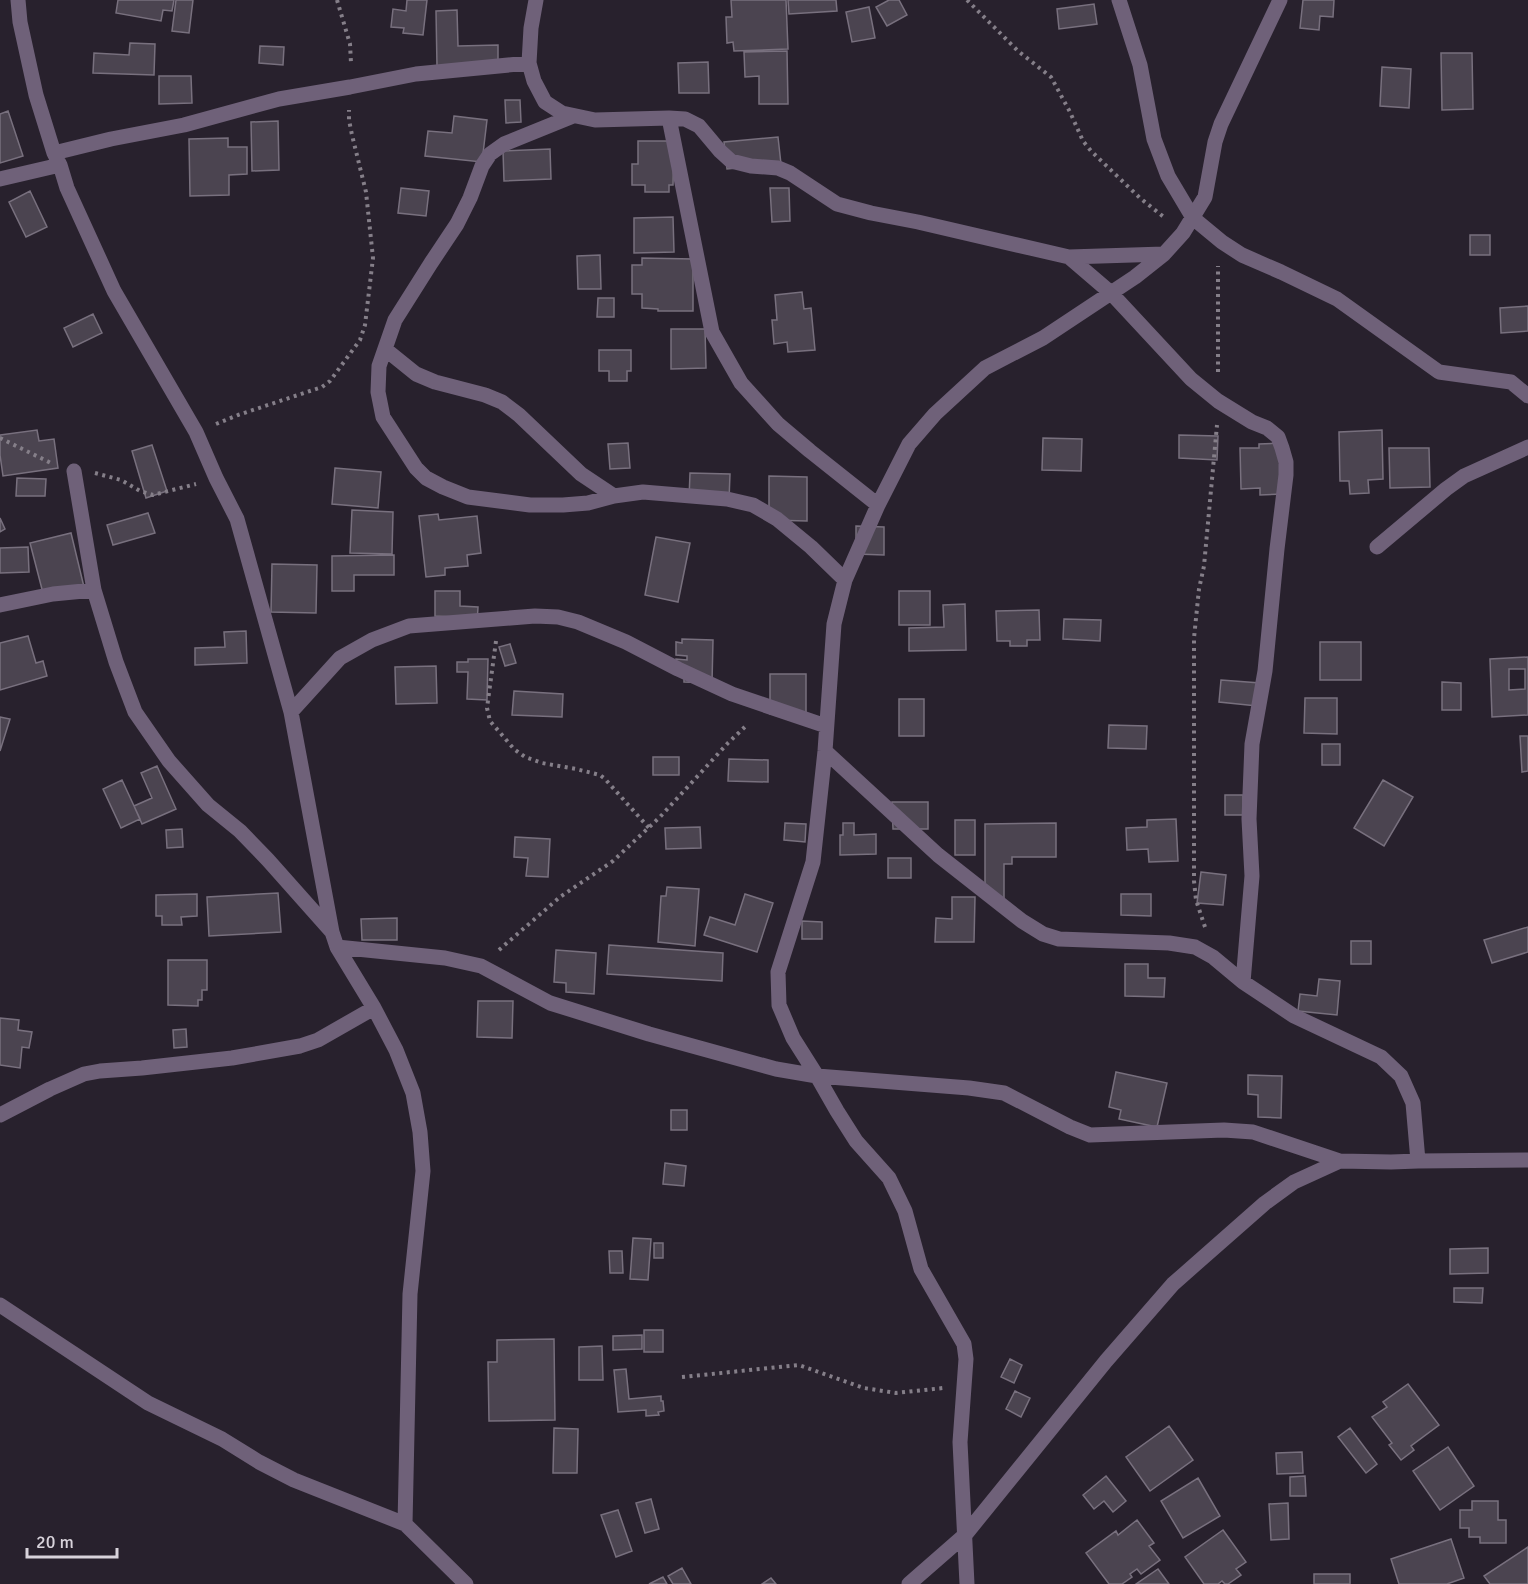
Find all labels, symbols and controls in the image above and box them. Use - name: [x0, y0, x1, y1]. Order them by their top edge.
- scale bar: [27, 1521, 117, 1559]
- text: 20 m: [36, 1531, 74, 1553]

